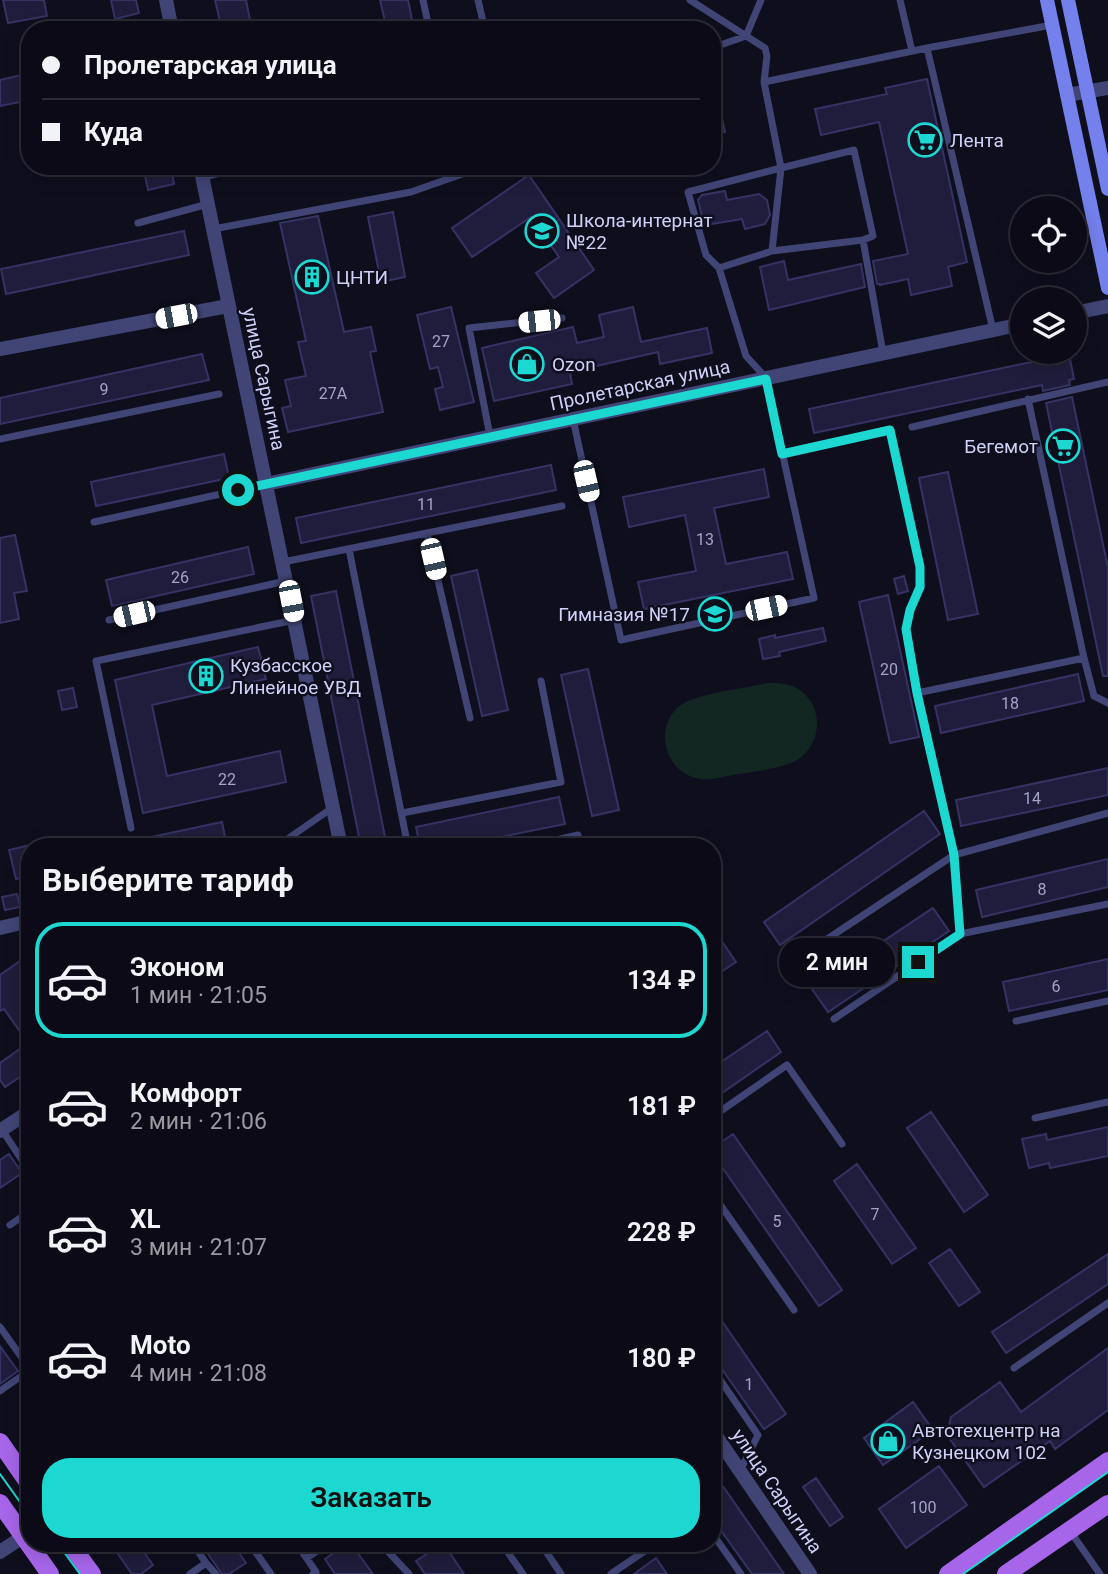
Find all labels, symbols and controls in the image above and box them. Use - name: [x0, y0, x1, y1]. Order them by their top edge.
- text: Пролетарская улица: [84, 50, 337, 80]
- text: Куда: [84, 117, 143, 147]
- supermarket icon: Лента: [906, 121, 944, 159]
- place label: Лента: [950, 129, 1004, 152]
- map controls: [1010, 196, 1087, 364]
- button: locate: [1010, 196, 1087, 273]
- place label: Школа-интернат №22: [566, 209, 713, 254]
- school or university icon: Школа-интернат №22: [523, 212, 561, 250]
- building icon: ЦНТИ: [293, 258, 331, 296]
- place label: ЦНТИ: [336, 266, 388, 289]
- button: layers: [1010, 287, 1087, 364]
- car: [154, 302, 199, 330]
- street label: улица Сарыгина: [238, 306, 290, 452]
- car: [518, 308, 561, 334]
- house number: 27: [432, 332, 450, 351]
- shop icon: Ozon: [508, 345, 546, 383]
- place label: Ozon: [552, 353, 596, 376]
- street label: Пролетарская улица: [548, 355, 732, 415]
- house number: 9: [100, 380, 109, 399]
- house number: 27А: [319, 384, 348, 403]
- supermarket icon: Бегемот: [1044, 427, 1082, 465]
- place label: Бегемот: [964, 435, 1038, 458]
- car: [572, 458, 601, 504]
- route start: [222, 474, 254, 506]
- house number: 11: [417, 495, 435, 514]
- house number: 13: [696, 530, 714, 549]
- car: [419, 536, 448, 582]
- house number: 26: [171, 568, 189, 587]
- car: [277, 578, 306, 624]
- car: [744, 593, 789, 623]
- school or university icon: Гимназия №17: [696, 595, 734, 633]
- car: [112, 599, 157, 629]
- place label: Гимназия №17: [558, 603, 690, 626]
- place label: Кузбасское Линейное УВД: [230, 654, 361, 699]
- building icon: Кузбасское Линейное УВД: [187, 657, 225, 695]
- house number: 20: [880, 660, 898, 679]
- house number: 18: [1001, 694, 1019, 713]
- house number: 22: [218, 770, 236, 789]
- house number: 14: [1023, 789, 1041, 808]
- text: Выберите тариф: [42, 861, 294, 899]
- house number: 8: [1038, 880, 1047, 899]
- callout: 2 мин: [778, 937, 894, 986]
- route end: [902, 946, 934, 978]
- icon: car: [46, 949, 109, 1012]
- text: 2 мин: [806, 949, 868, 976]
- text: Эконом: [130, 952, 225, 982]
- text: 134 ₽: [627, 965, 696, 995]
- house number: 6: [1052, 977, 1061, 996]
- text: 1 мин · 21:05: [130, 982, 267, 1009]
- icon: car: [46, 1075, 109, 1138]
- text: Комфорт: [130, 1078, 242, 1108]
- text: 181 ₽: [627, 1091, 696, 1121]
- text: 2 мин · 21:06: [130, 1108, 267, 1135]
- icon: car: [46, 1201, 109, 1264]
- text: XL: [130, 1204, 161, 1234]
- house number: 7: [871, 1205, 880, 1224]
- house number: 5: [773, 1212, 782, 1231]
- text: 228 ₽: [627, 1217, 696, 1247]
- text: 3 мин · 21:07: [130, 1234, 267, 1261]
- icon: car: [46, 1327, 109, 1390]
- text: Moto: [130, 1330, 191, 1360]
- text: 180 ₽: [627, 1343, 696, 1373]
- text: 4 мин · 21:08: [130, 1360, 267, 1387]
- house number: 1: [745, 1375, 754, 1394]
- place label: Автотехцентр на Кузнецком 102: [912, 1419, 1061, 1464]
- shop icon: Автотехцентр на Кузнецком 102: [869, 1422, 907, 1460]
- street label: улица Сарыгина: [727, 1424, 827, 1558]
- button: Заказать: [42, 1458, 700, 1538]
- house number: 100: [910, 1498, 936, 1517]

